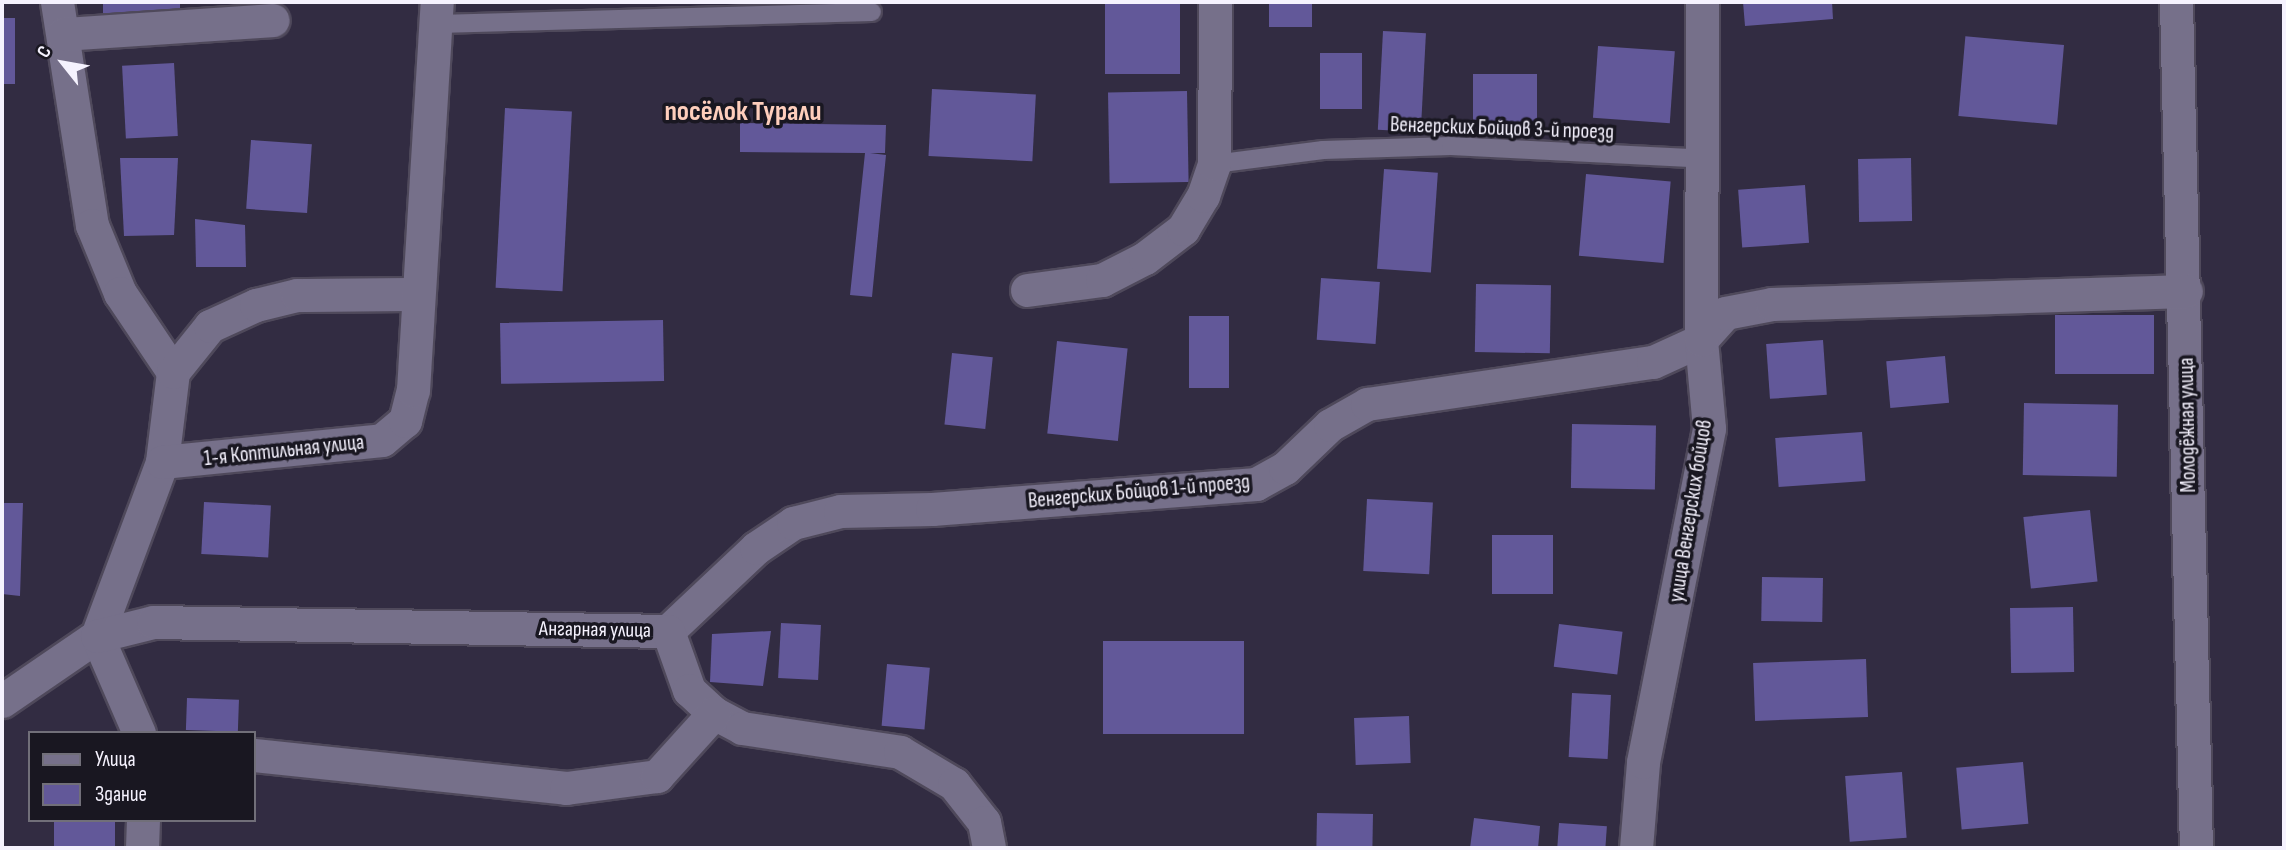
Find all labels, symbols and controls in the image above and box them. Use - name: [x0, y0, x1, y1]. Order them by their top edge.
- north arrow: [28, 28, 98, 98]
- text: С: [32, 42, 57, 62]
- district label: посёлок Турали: [664, 95, 822, 129]
- street label: Венгерских Бойцов 3-й проезд: [1390, 113, 1614, 145]
- street label: Молодёжная улица: [2174, 357, 2202, 493]
- street label: улица Венгерских бойцов: [1664, 418, 1718, 604]
- street label: 1-я Коптильная улица: [203, 430, 365, 472]
- street label: Венгерских Бойцов 1-й проезд: [1027, 470, 1251, 514]
- street label: Ангарная улица: [539, 616, 651, 644]
- legend: [28, 731, 256, 822]
- text: Улица: [95, 747, 136, 772]
- text: Здание: [95, 782, 147, 807]

